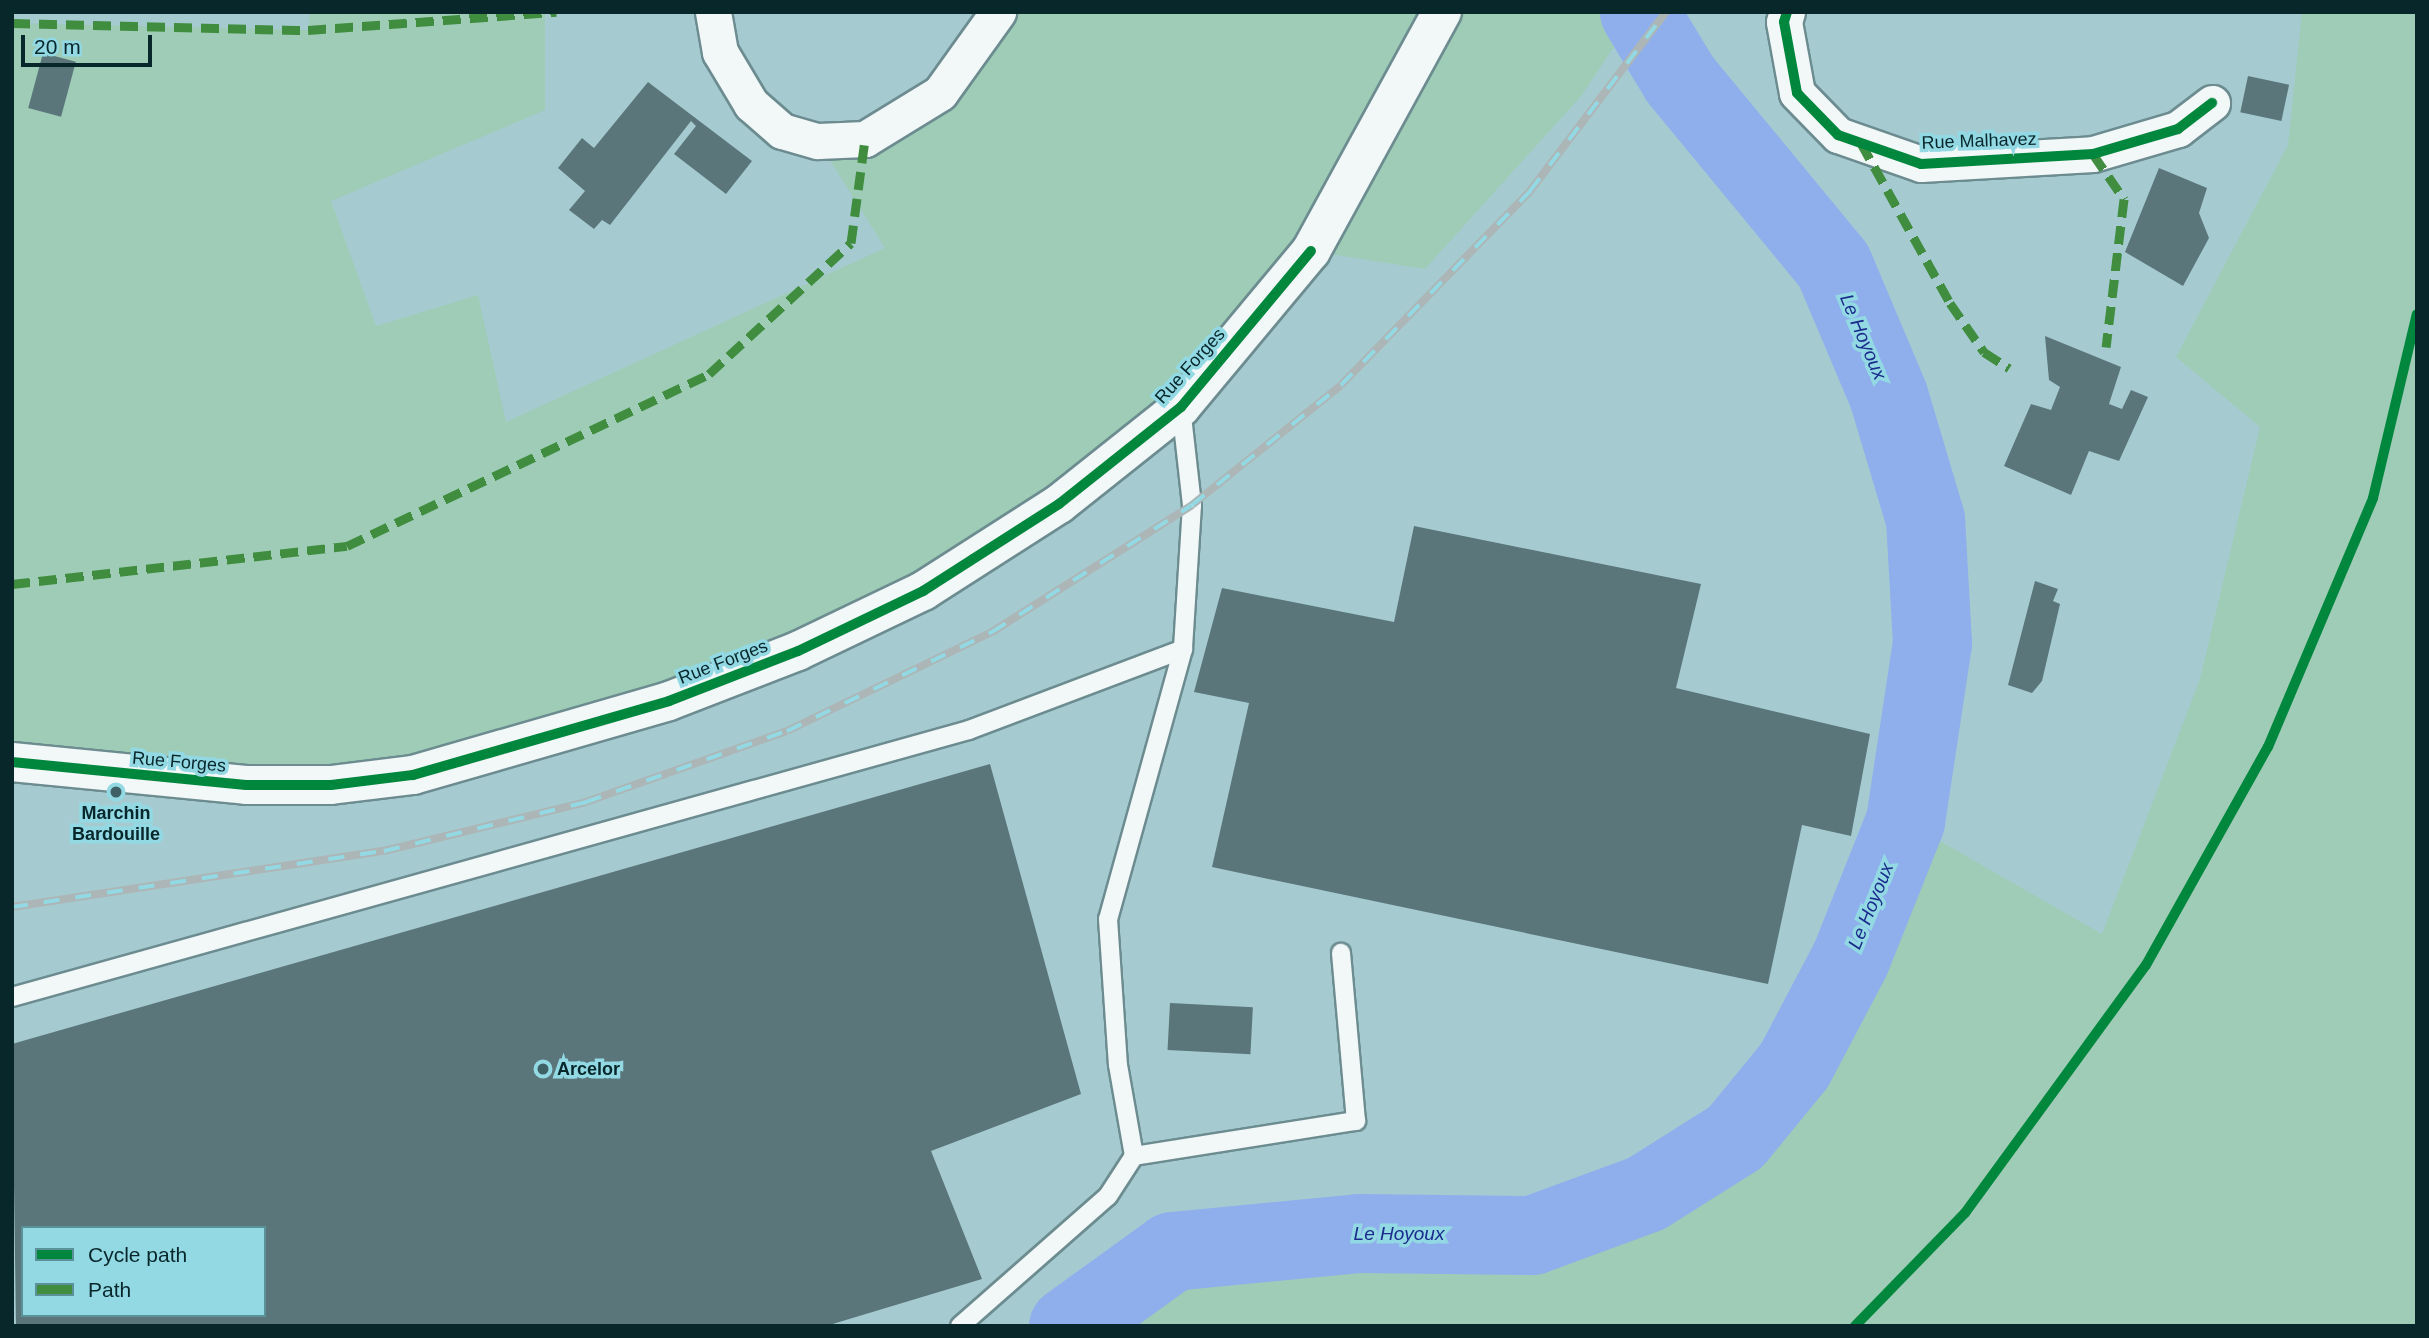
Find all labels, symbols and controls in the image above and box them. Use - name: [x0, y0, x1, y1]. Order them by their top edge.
- scale bar: [24, 21, 156, 65]
- text: 20 m: [34, 35, 81, 58]
- street label: Rue Malhavez: [1921, 128, 2037, 154]
- water label: Le Hoyoux: [1835, 291, 1891, 383]
- street label: Rue Forges: [1151, 324, 1229, 408]
- street label: Rue Forges: [675, 635, 771, 689]
- street label: Rue Forges: [131, 747, 227, 777]
- marker: Marchin Bardouille: [108, 784, 124, 800]
- place label: Marchin Bardouille: [72, 803, 160, 846]
- water label: Le Hoyoux: [1843, 860, 1899, 952]
- place label: Arcelor: [557, 1058, 620, 1080]
- marker: Arcelor: [535, 1061, 551, 1077]
- water label: Le Hoyoux: [1354, 1223, 1444, 1245]
- legend: [21, 1226, 266, 1317]
- text: Cycle path: [88, 1243, 187, 1266]
- text: Path: [88, 1278, 131, 1301]

